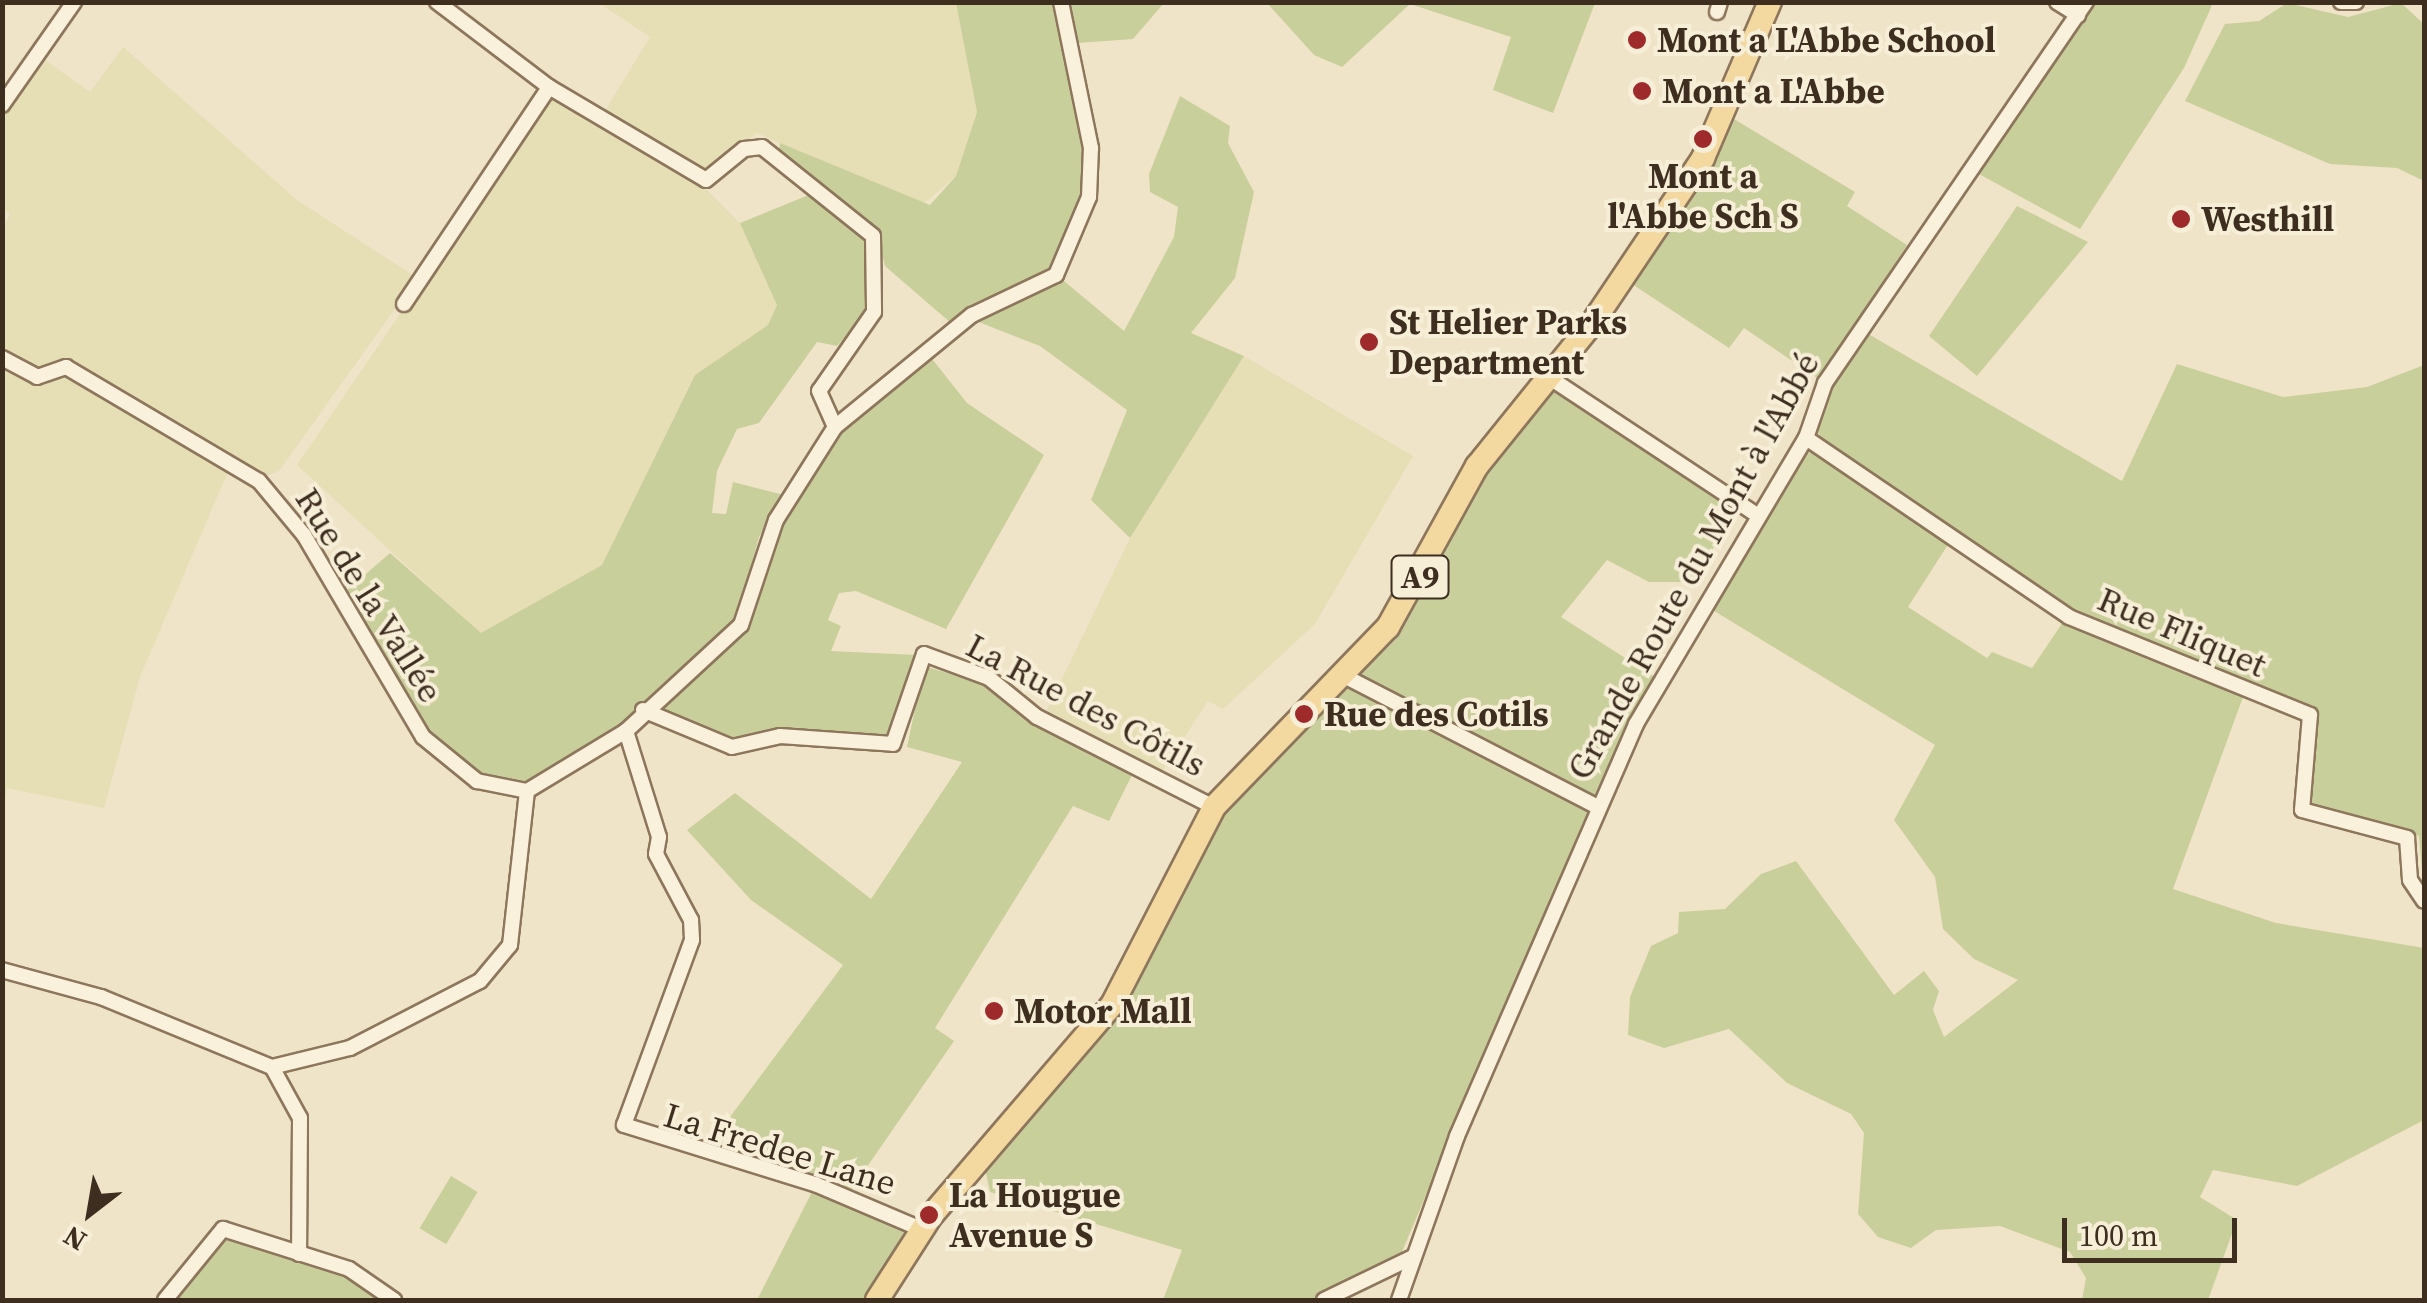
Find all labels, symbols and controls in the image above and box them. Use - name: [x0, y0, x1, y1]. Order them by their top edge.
- place label: Mont a L'Abbe School: [1657, 19, 1996, 61]
- marker: Mont a L'Abbe School: [1626, 29, 1648, 51]
- place label: Mont a L'Abbe: [1662, 70, 1885, 112]
- marker: Mont a L'Abbe: [1631, 80, 1653, 102]
- marker: Mont a l'Abbe Sch S: [1692, 128, 1714, 150]
- place label: Mont a l'Abbe Sch S: [1607, 155, 1799, 237]
- place label: Westhill: [2201, 198, 2334, 240]
- marker: Westhill: [2170, 208, 2192, 230]
- place label: St Helier Parks Department: [1389, 301, 1627, 383]
- marker: St Helier Parks Department: [1358, 331, 1380, 353]
- street label: Grande Route du Mont à l'Abbé: [1558, 345, 1828, 787]
- street label: Rue de la Vallée: [286, 480, 452, 710]
- road number: A9: [1390, 550, 1450, 604]
- street label: Rue Fliquet: [2092, 578, 2272, 686]
- street label: La Rue des Côtils: [959, 624, 1213, 786]
- place label: Rue des Cotils: [1324, 693, 1549, 735]
- marker: Rue des Cotils: [1293, 703, 1315, 725]
- place label: Motor Mall: [1014, 990, 1192, 1032]
- marker: Motor Mall: [983, 1000, 1005, 1022]
- street label: La Fredee Lane: [659, 1094, 901, 1204]
- north arrow: [40, 1163, 140, 1263]
- place label: La Hougue Avenue S: [949, 1174, 1121, 1256]
- scale bar: [2067, 1198, 2242, 1260]
- marker: La Hougue Avenue S: [918, 1204, 940, 1226]
- text: 100 m: [2079, 1215, 2158, 1256]
- text: N: [56, 1217, 93, 1260]

